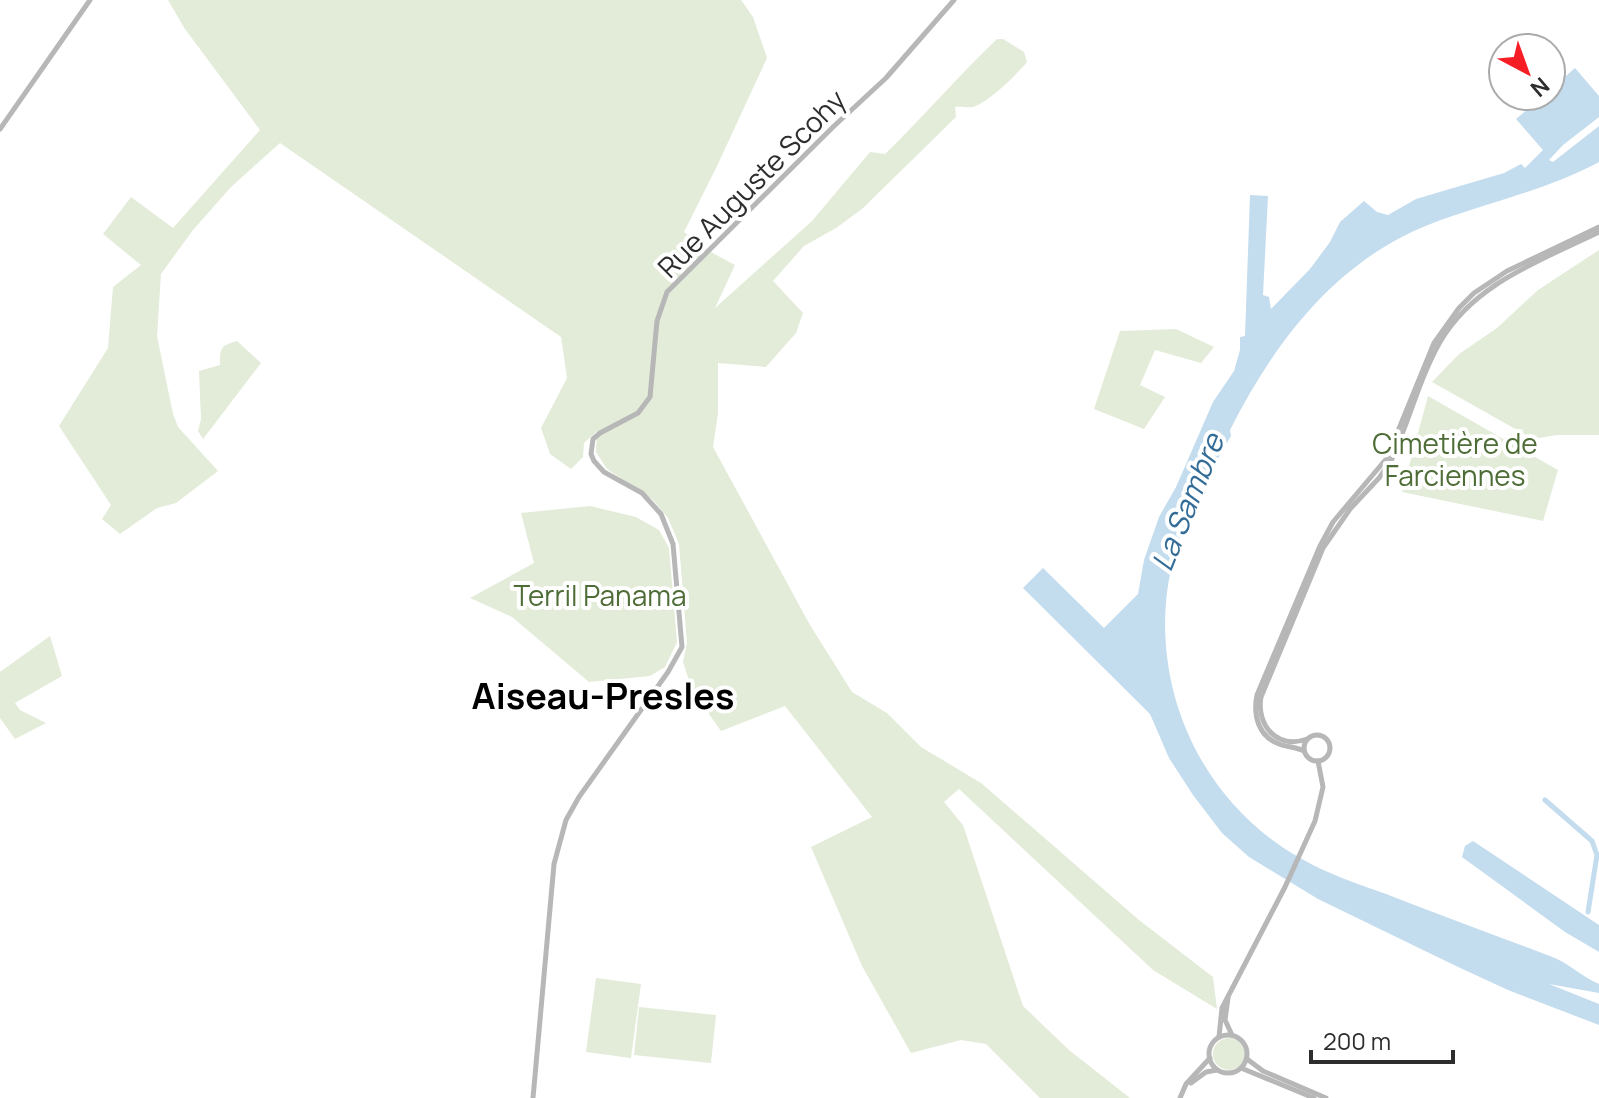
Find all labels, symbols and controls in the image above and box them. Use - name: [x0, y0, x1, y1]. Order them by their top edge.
- north arrow: [1487, 32, 1567, 112]
- text: N: [1524, 71, 1556, 104]
- street label: Rue Auguste Scohy: [649, 81, 853, 285]
- park label: Cimetière de Farciennes: [1372, 424, 1538, 494]
- water label: La Sambre: [1141, 426, 1234, 577]
- park label: Terril Panama: [514, 576, 687, 614]
- district label: Aiseau-Presles: [472, 671, 734, 720]
- scale bar: [1311, 1014, 1453, 1064]
- text: 200 m: [1323, 1024, 1391, 1057]

